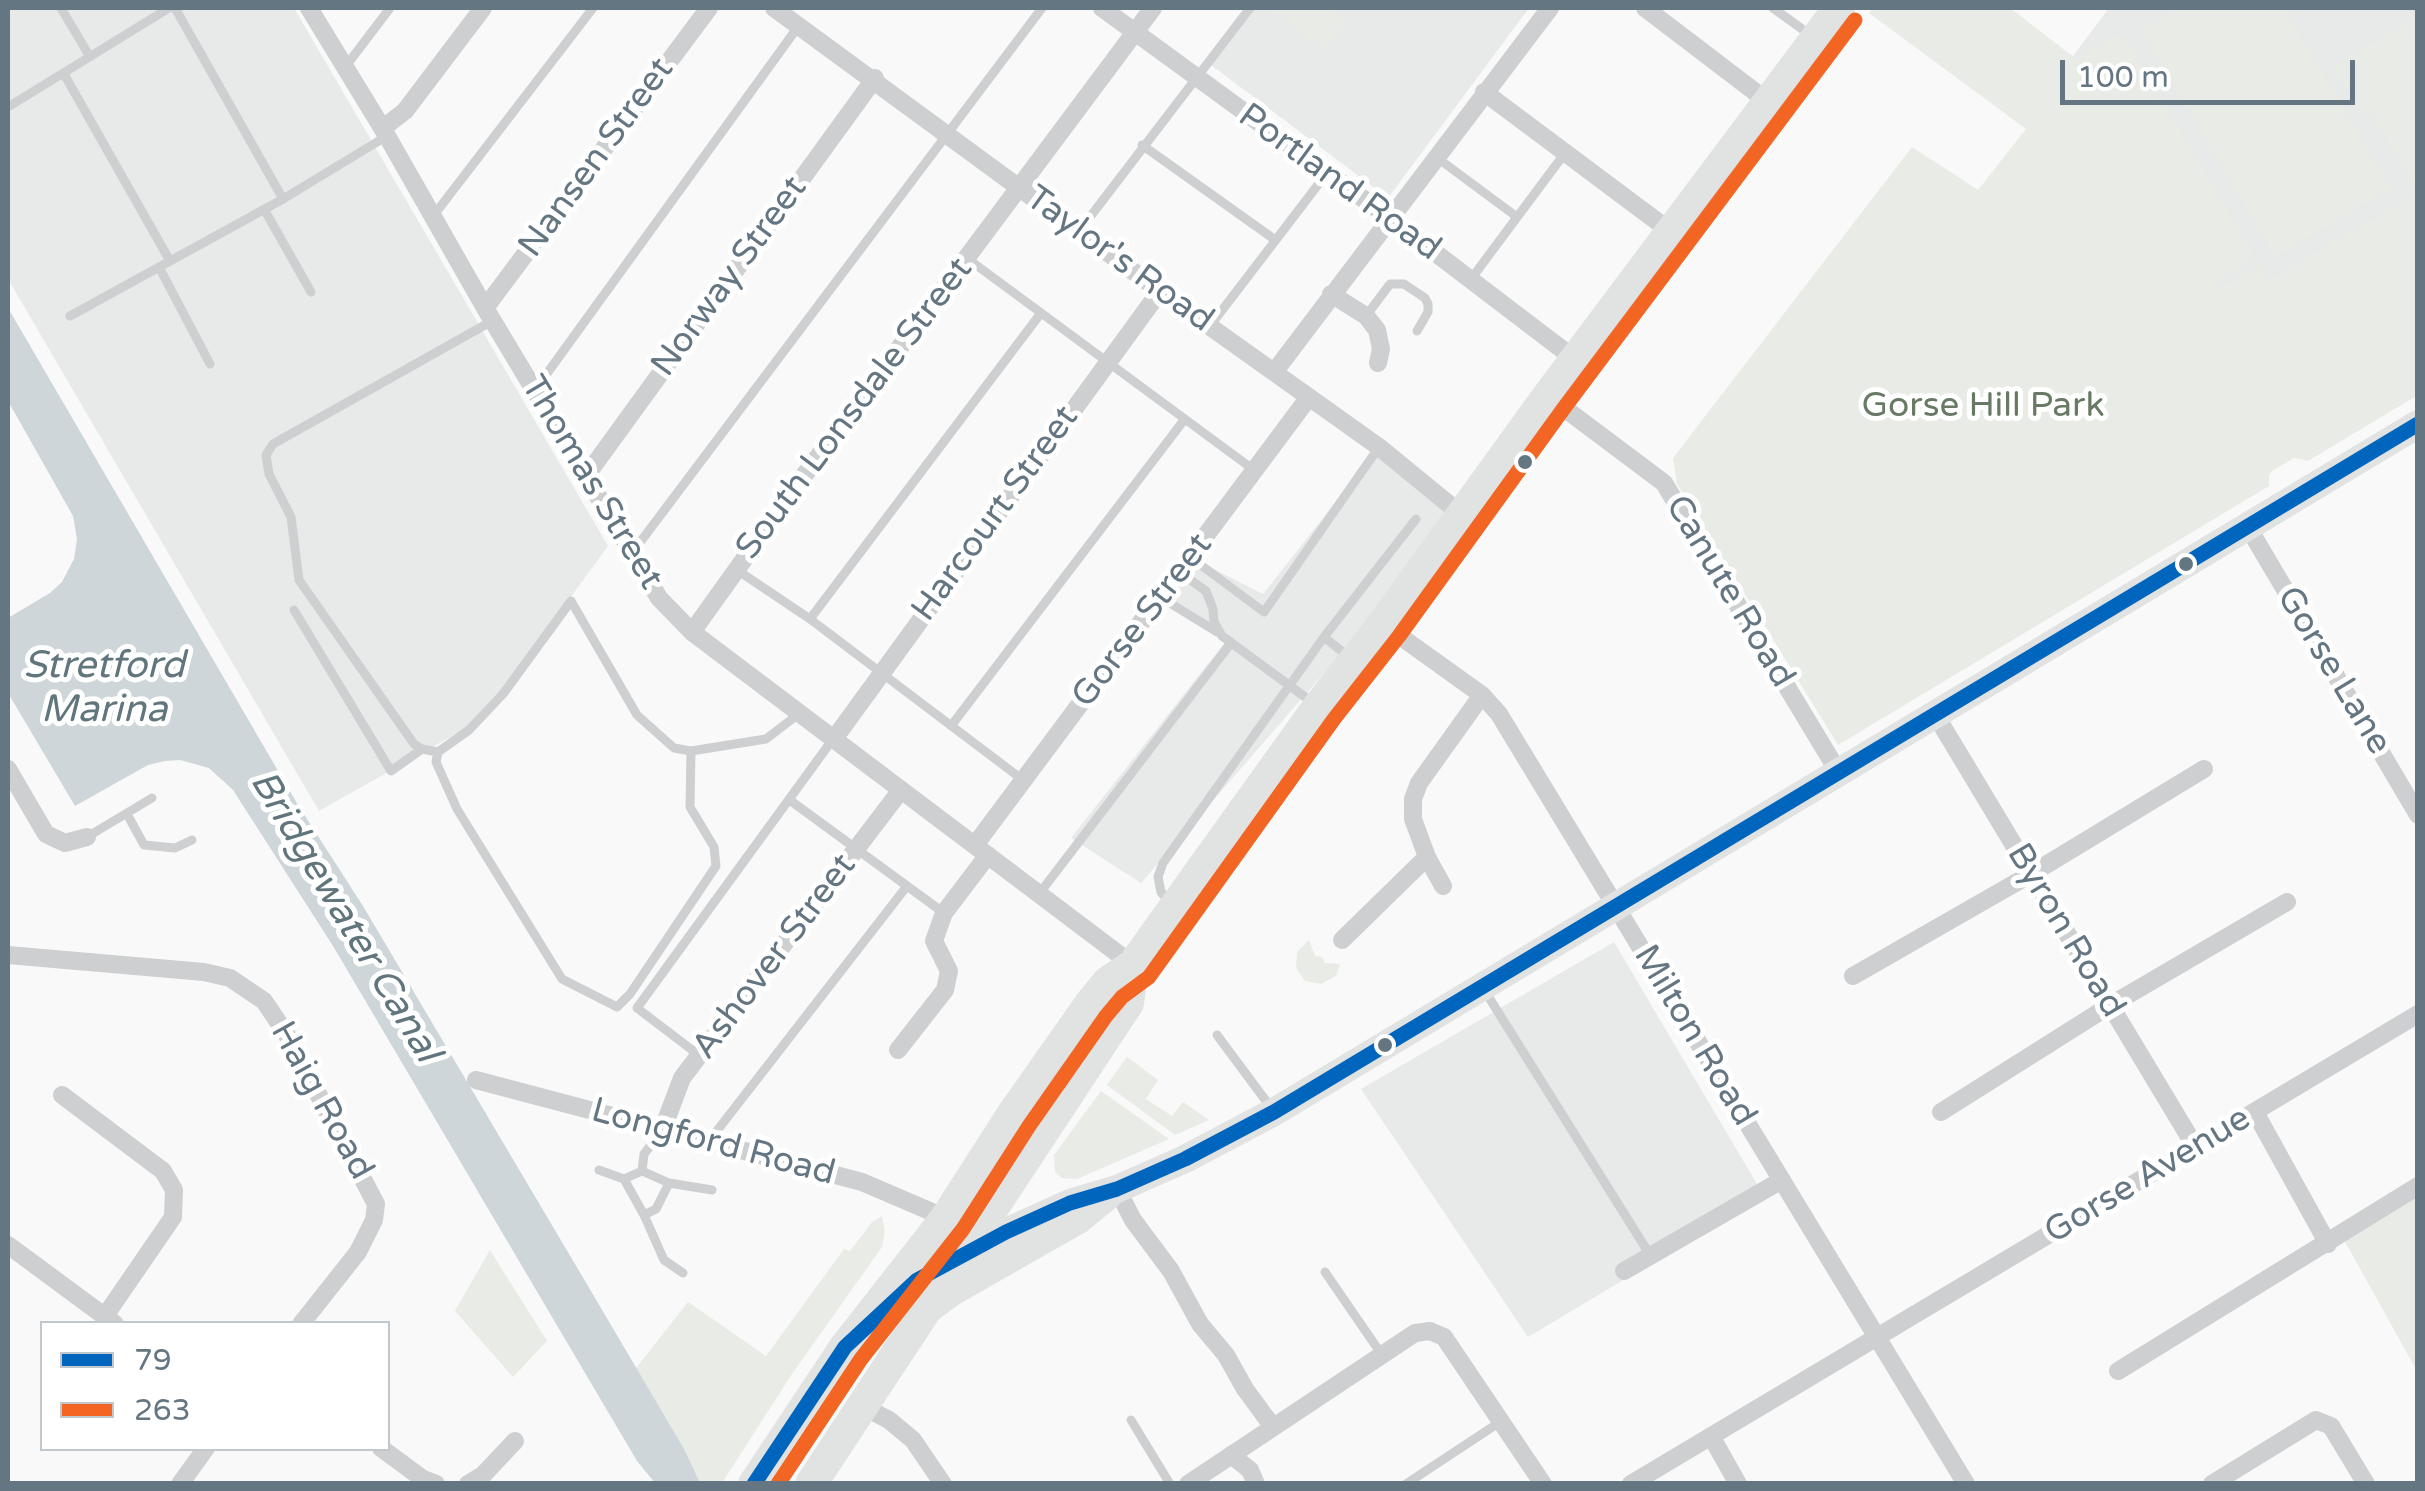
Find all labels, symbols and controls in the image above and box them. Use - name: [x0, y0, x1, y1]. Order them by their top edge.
- scale bar: [2065, 40, 2360, 102]
- street label: Nansen Street: [511, 50, 683, 266]
- text: 100 m: [2077, 59, 2169, 96]
- street label: Portland Road: [1230, 95, 1448, 271]
- street label: Norway Street: [643, 169, 817, 385]
- street label: Taylor's Road: [1017, 178, 1221, 342]
- street label: South Lonsdale Street: [728, 250, 982, 568]
- street label: Thomas Street: [511, 369, 671, 597]
- park label: Gorse Hill Park: [1862, 386, 2104, 428]
- street label: Harcourt Street: [904, 398, 1088, 630]
- unlabelled marker: [1515, 452, 1535, 472]
- street label: Canute Road: [1655, 488, 1803, 696]
- street label: Gorse Street: [1064, 526, 1222, 716]
- unlabelled marker: [2176, 554, 2196, 574]
- street label: Gorse Lane: [2267, 580, 2399, 762]
- water label: Stretford Marina: [23, 644, 185, 734]
- water label: Bridgewater Canal: [239, 763, 449, 1071]
- street label: Byron Road: [1997, 837, 2133, 1025]
- street label: Ashover Street: [684, 846, 866, 1068]
- street label: Milton Road: [1624, 938, 1764, 1134]
- street label: Haig Road: [260, 1015, 382, 1187]
- unlabelled marker: [1375, 1035, 1395, 1055]
- street label: Longford Road: [587, 1090, 839, 1196]
- street label: Gorse Avenue: [2038, 1098, 2258, 1254]
- legend: [40, 1321, 390, 1451]
- text: 79: [134, 1342, 172, 1379]
- text: 263: [134, 1392, 191, 1429]

